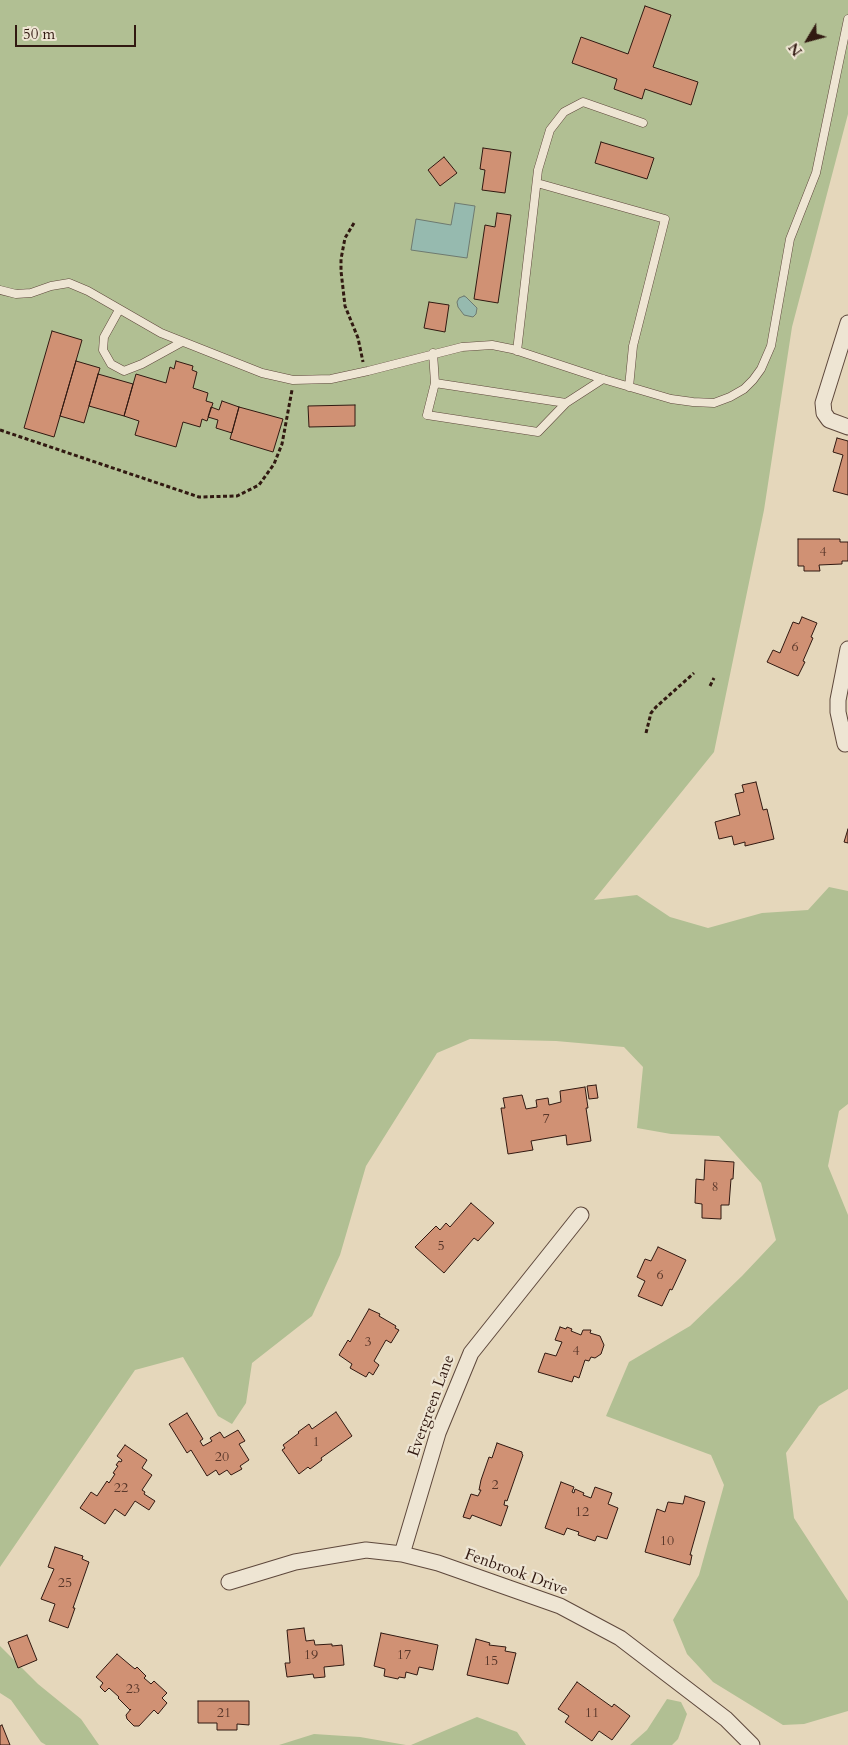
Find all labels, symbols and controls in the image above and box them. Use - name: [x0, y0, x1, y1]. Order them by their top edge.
- scale bar: [18, 15, 139, 47]
- north arrow: [783, 15, 833, 65]
- text: 50 m: [23, 24, 55, 44]
- text: N: [784, 39, 807, 60]
- house number: 4: [819, 545, 827, 561]
- house number: 6: [791, 640, 799, 656]
- house number: 7: [542, 1112, 550, 1128]
- house number: 8: [711, 1180, 719, 1196]
- house number: 5: [437, 1239, 445, 1255]
- house number: 6: [656, 1268, 664, 1284]
- house number: 3: [364, 1335, 372, 1351]
- house number: 4: [572, 1344, 580, 1360]
- street label: Evergreen Lane: [405, 1353, 459, 1459]
- house number: 1: [312, 1435, 320, 1451]
- house number: 20: [215, 1450, 229, 1466]
- house number: 2: [491, 1478, 499, 1494]
- house number: 22: [114, 1481, 128, 1497]
- house number: 12: [575, 1505, 589, 1521]
- house number: 10: [660, 1534, 674, 1550]
- street label: Fenbrook Drive: [462, 1545, 570, 1601]
- house number: 25: [58, 1576, 72, 1592]
- house number: 19: [304, 1648, 318, 1664]
- house number: 17: [397, 1648, 411, 1664]
- house number: 15: [484, 1654, 498, 1670]
- house number: 23: [126, 1682, 140, 1698]
- house number: 21: [217, 1706, 231, 1722]
- house number: 11: [585, 1706, 599, 1722]

